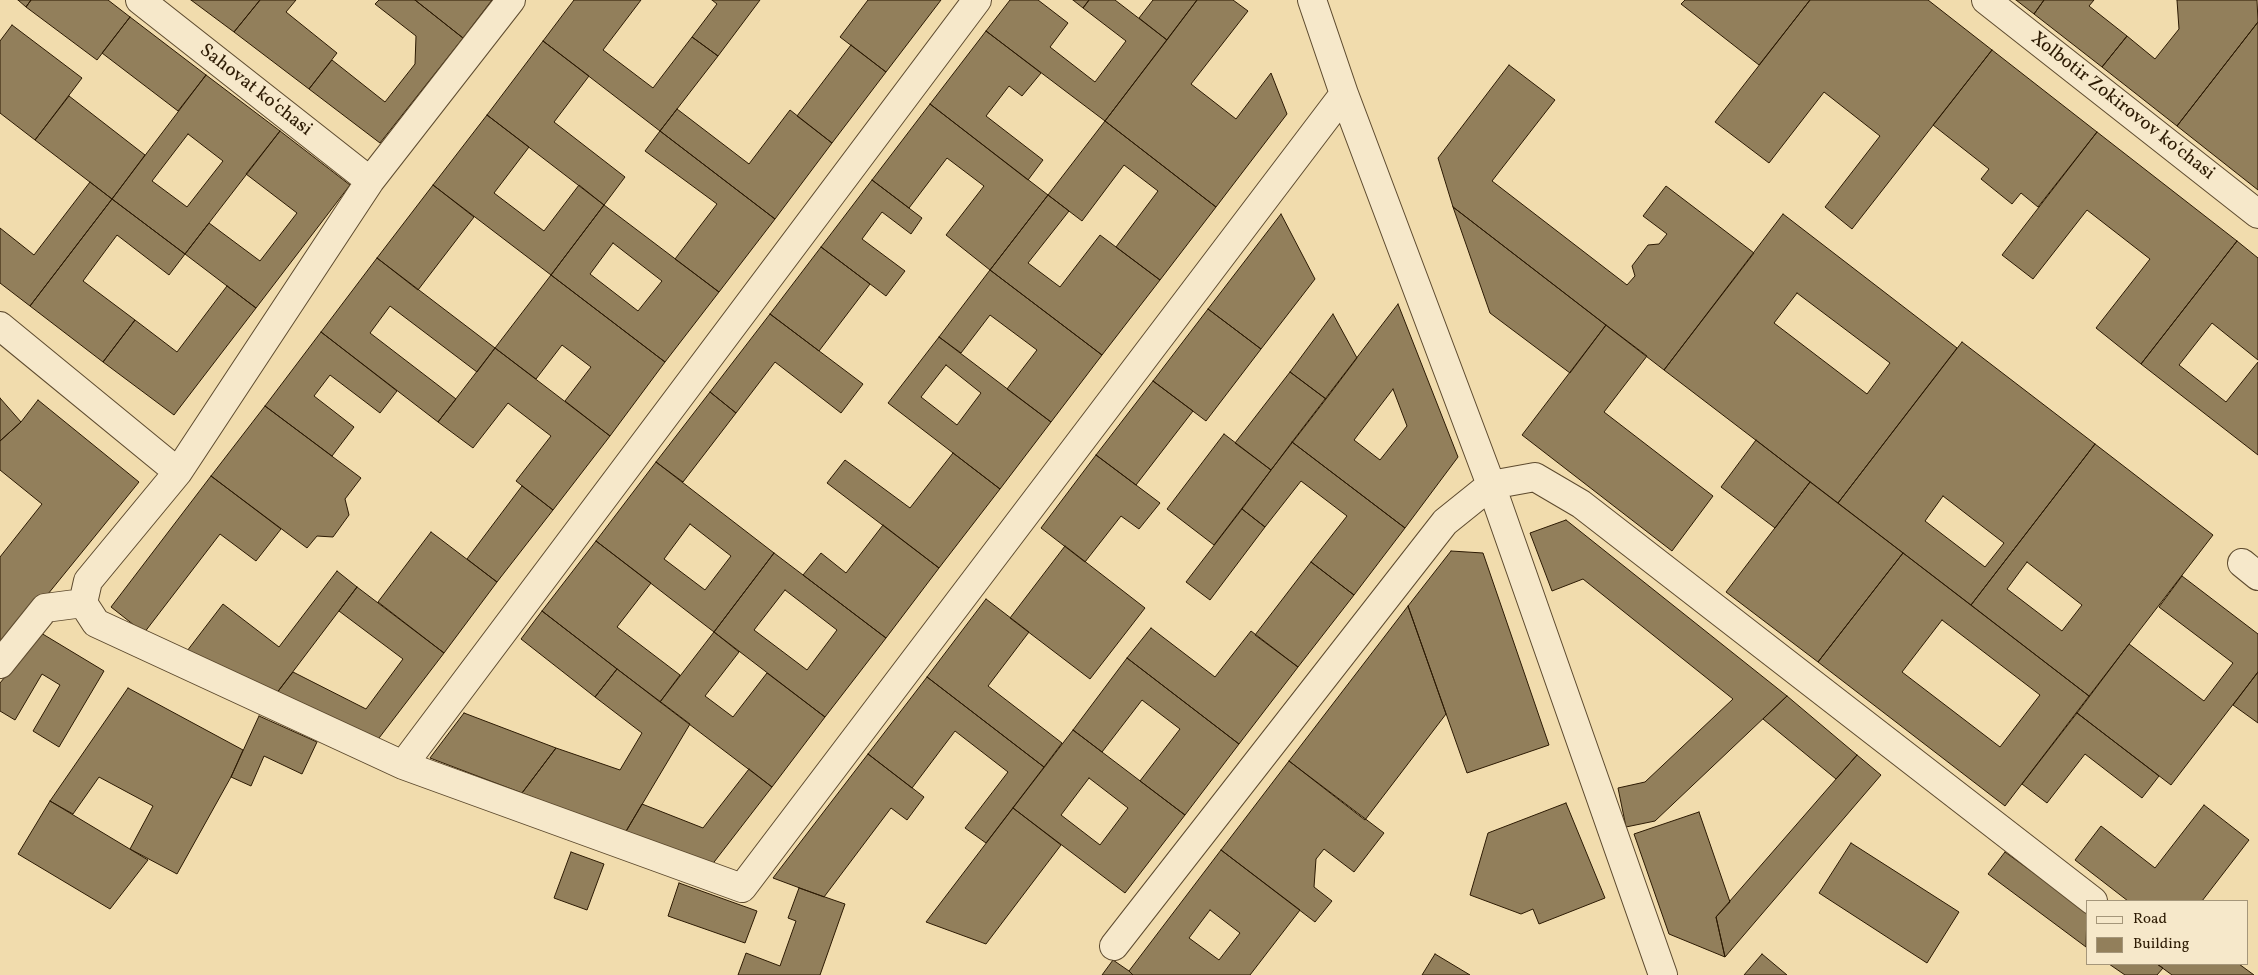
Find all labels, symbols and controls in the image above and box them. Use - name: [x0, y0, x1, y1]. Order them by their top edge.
- street label: Xolbotir Zokirovov koʻchasi: [2025, 28, 2219, 186]
- street label: Sahovat koʻchasi: [194, 40, 316, 142]
- legend: [2086, 900, 2248, 965]
- text: Road: [2133, 909, 2167, 930]
- text: Building: [2133, 934, 2189, 955]

